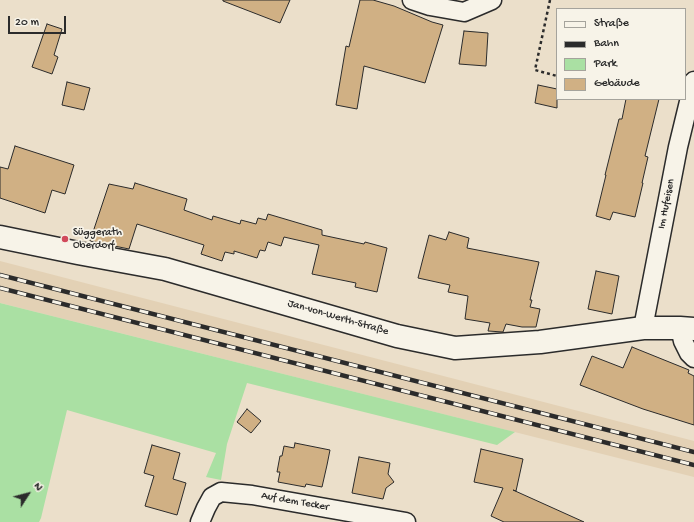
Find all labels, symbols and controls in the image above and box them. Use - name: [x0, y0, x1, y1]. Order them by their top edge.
- scale bar: [10, 8, 68, 34]
- legend: [556, 8, 686, 100]
- text: 20 m: [15, 16, 39, 30]
- text: Straße: [594, 17, 629, 31]
- text: Bahn: [594, 37, 619, 51]
- text: Park: [594, 57, 617, 71]
- text: Gebäude: [594, 77, 640, 91]
- street label: Im Hufeisen: [656, 178, 678, 230]
- place label: Süggerath Oberdorf: [73, 226, 122, 252]
- marker: Süggerath Oberdorf: [60, 234, 70, 244]
- street label: Jan-von-Werth-Straße: [286, 297, 390, 339]
- north arrow: [8, 474, 48, 514]
- text: N: [31, 481, 45, 493]
- street label: Auf dem Tecker: [260, 490, 330, 514]

